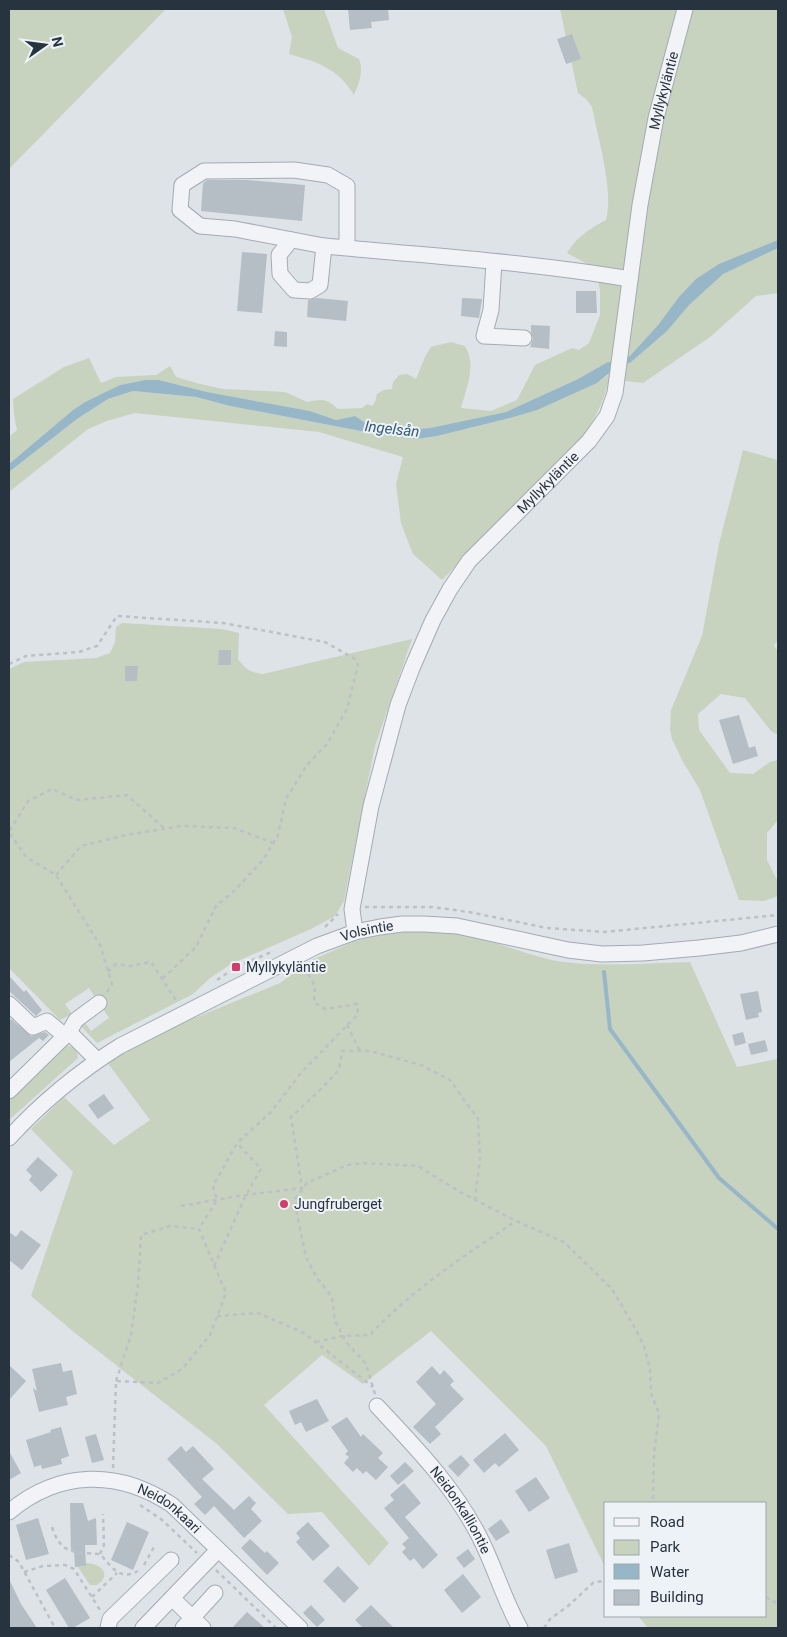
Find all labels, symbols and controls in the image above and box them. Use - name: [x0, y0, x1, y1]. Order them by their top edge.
- north arrow: [20, 20, 70, 70]
- text: N: [49, 35, 67, 49]
- street label: Myllykyläntie: [646, 50, 681, 131]
- water label: Ingelsån: [364, 417, 420, 441]
- street label: Myllykyläntie: [514, 448, 582, 516]
- street label: Volsintie: [338, 917, 394, 945]
- place label: Myllykyläntie: [246, 959, 326, 975]
- marker: Myllykyläntie: [230, 961, 242, 973]
- place label: Jungfruberget: [294, 1196, 383, 1212]
- marker: Jungfruberget: [278, 1198, 290, 1210]
- street label: Neidonkalliontie: [427, 1463, 494, 1556]
- street label: Neidonkaari: [135, 1480, 204, 1536]
- legend: [604, 1502, 767, 1617]
- text: Road: [650, 1513, 684, 1531]
- text: Park: [650, 1538, 681, 1556]
- text: Water: [650, 1563, 689, 1581]
- text: Building: [650, 1588, 704, 1606]

